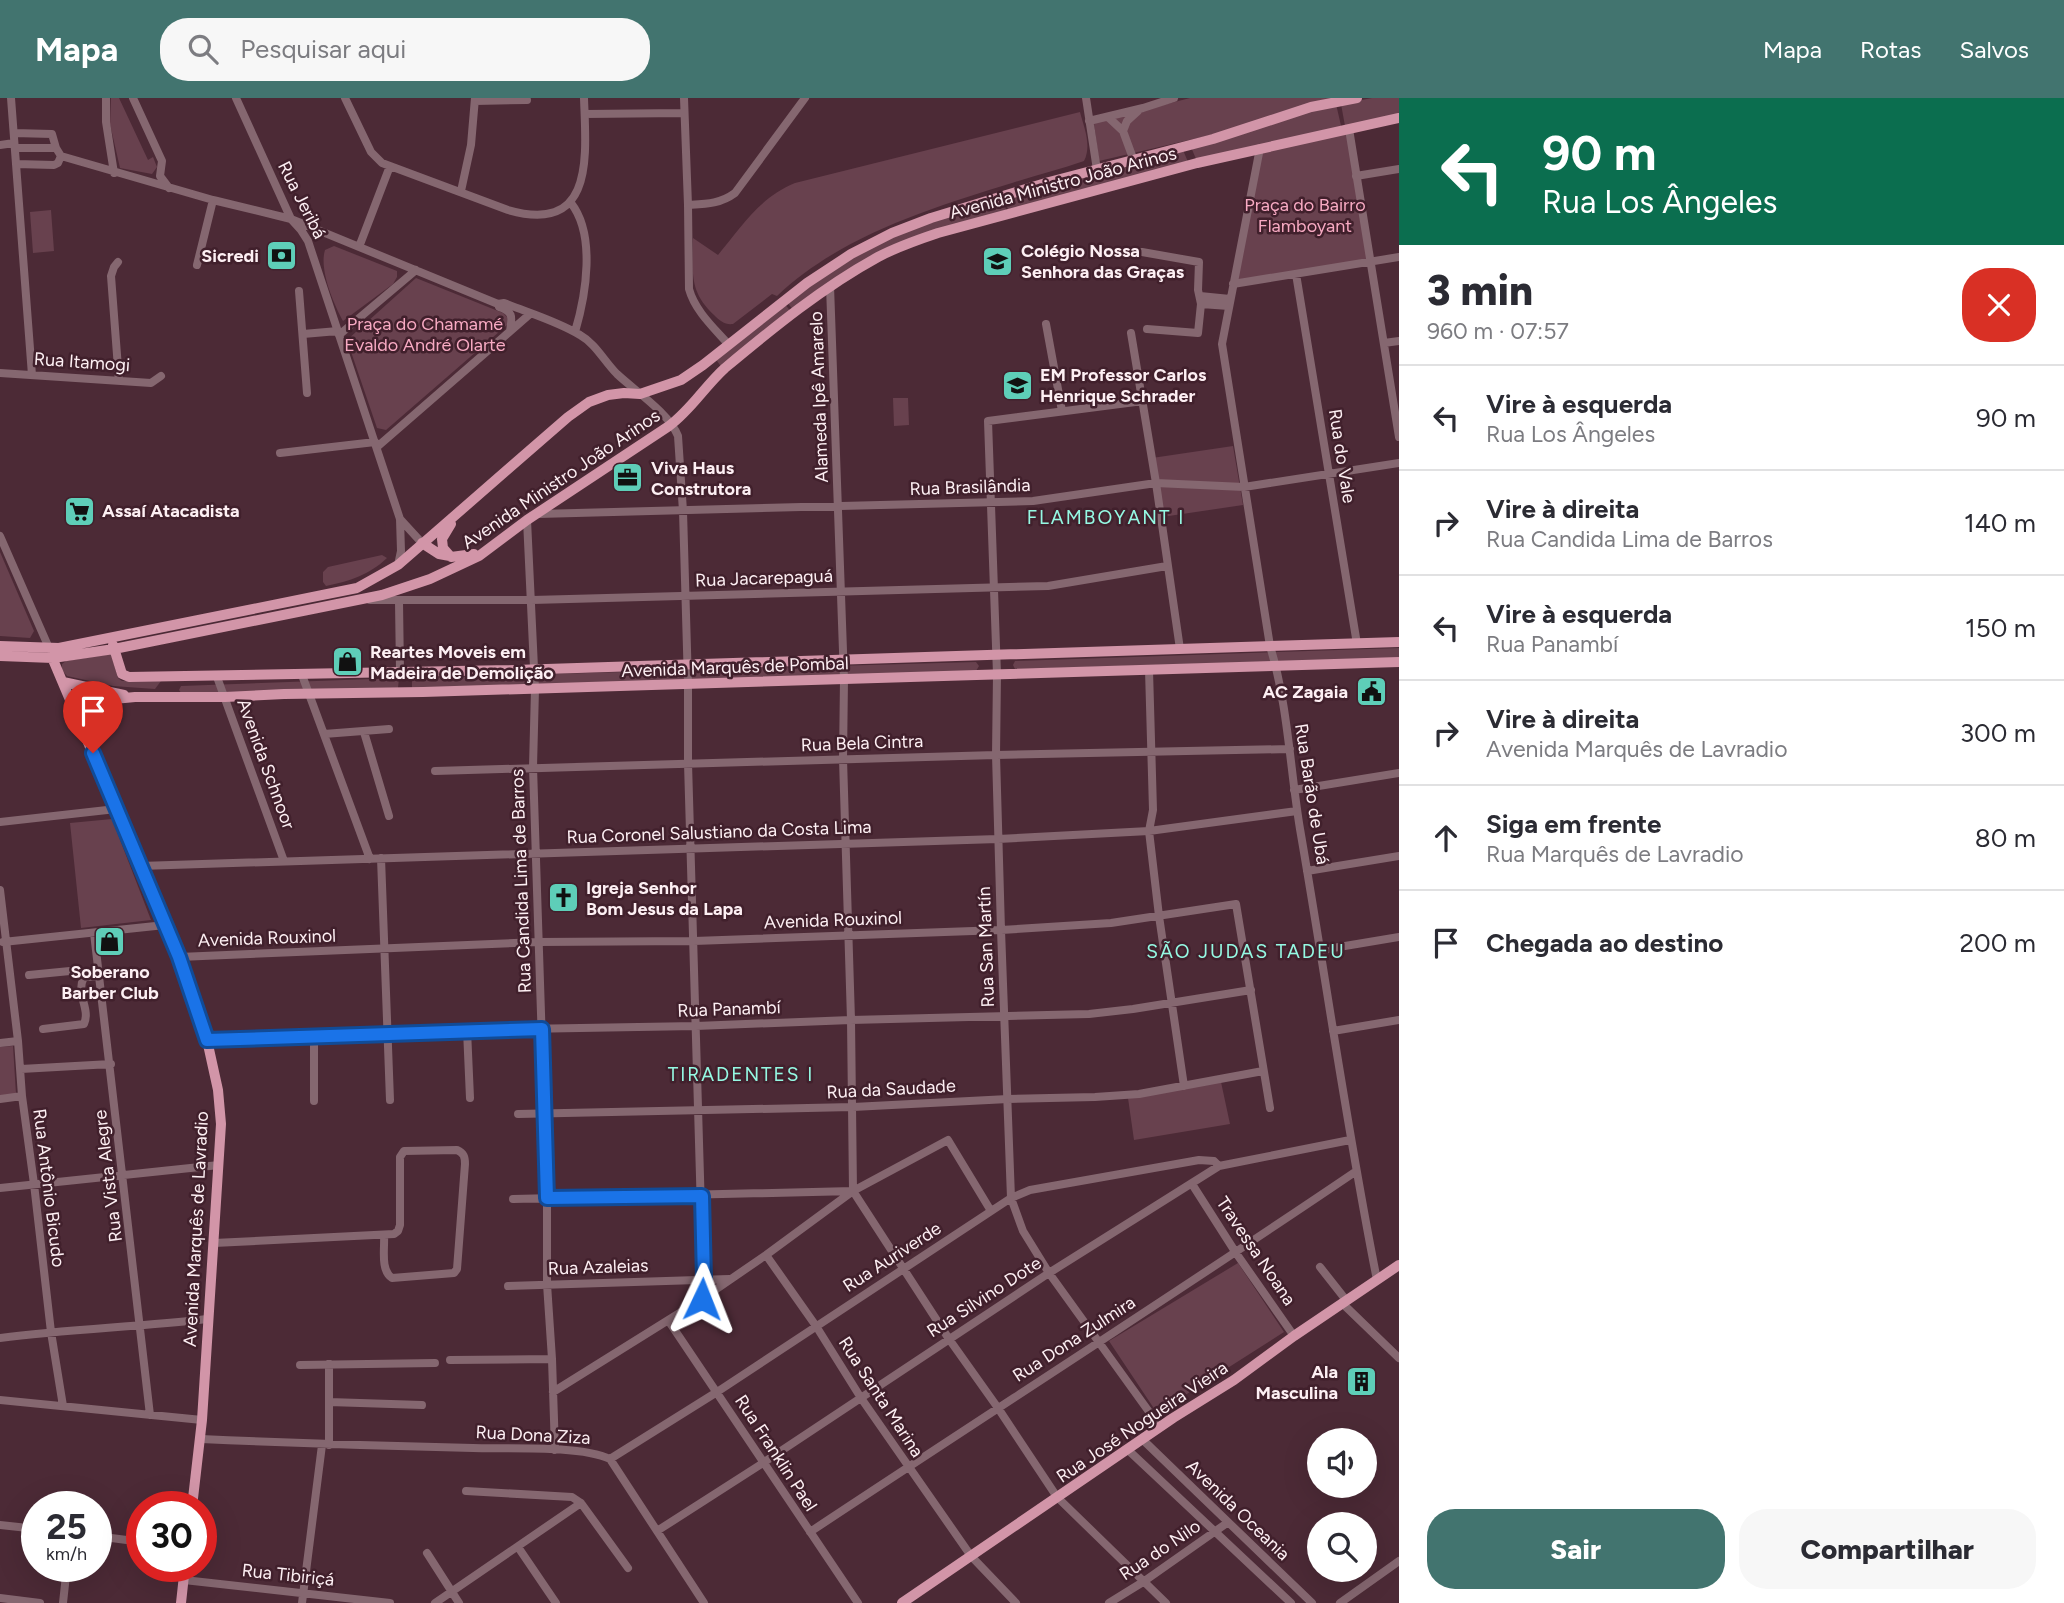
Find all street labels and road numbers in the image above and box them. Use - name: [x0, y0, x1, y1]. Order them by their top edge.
- street label: Avenida Ministro João Arinos: [947, 142, 1179, 224]
- street label: Rua Jeribá: [273, 158, 331, 242]
- street label: Alameda Ipê Amarelo: [805, 311, 833, 483]
- street label: Rua Itamogi: [33, 348, 131, 376]
- street label: Avenida Ministro João Arinos: [458, 404, 664, 554]
- street label: Rua do Vale: [1324, 407, 1360, 505]
- street label: Rua Brasilândia: [909, 474, 1031, 500]
- street label: Rua Jacarepaguá: [695, 565, 833, 591]
- street label: Avenida Marquês de Pombal: [621, 652, 849, 682]
- street label: Avenida Schnoor: [232, 696, 300, 832]
- street label: Rua Barão de Ubá: [1290, 722, 1334, 866]
- street label: Rua Bela Cintra: [800, 730, 924, 756]
- street label: Rua Candida Lima de Barros: [506, 768, 536, 994]
- street label: Rua Coronel Salustiano da Costa Lima: [566, 816, 872, 848]
- street label: Rua San Martín: [973, 886, 999, 1008]
- street label: Avenida Rouxinol: [764, 907, 902, 933]
- street label: Avenida Rouxinol: [198, 925, 336, 951]
- street label: Rua Panambí: [677, 996, 782, 1022]
- street label: Rua da Saudade: [826, 1075, 956, 1103]
- street label: Rua Antônio Bicudo: [28, 1108, 70, 1268]
- street label: Rua Vista Alegre: [89, 1109, 127, 1243]
- street label: Avenida Marquês de Lavradio: [179, 1111, 213, 1347]
- street label: Travessa Noana: [1212, 1192, 1300, 1310]
- street label: Rua Auriverde: [839, 1217, 945, 1297]
- street label: Rua Silvino Dote: [923, 1252, 1045, 1342]
- street label: Rua Azaleias: [547, 1254, 649, 1280]
- street label: Rua Dona Zulmira: [1009, 1291, 1139, 1387]
- street label: Rua Santa Marina: [834, 1333, 928, 1461]
- street label: Rua José Nogueira Vieira: [1052, 1356, 1232, 1488]
- street label: Rua Franklin Pael: [730, 1391, 822, 1515]
- street label: Rua Dona Ziza: [475, 1421, 591, 1449]
- street label: Avenida Oceania: [1182, 1455, 1294, 1565]
- street label: Rua do Nilo: [1115, 1515, 1205, 1585]
- street label: Rua Tibiriçá: [241, 1559, 335, 1591]

